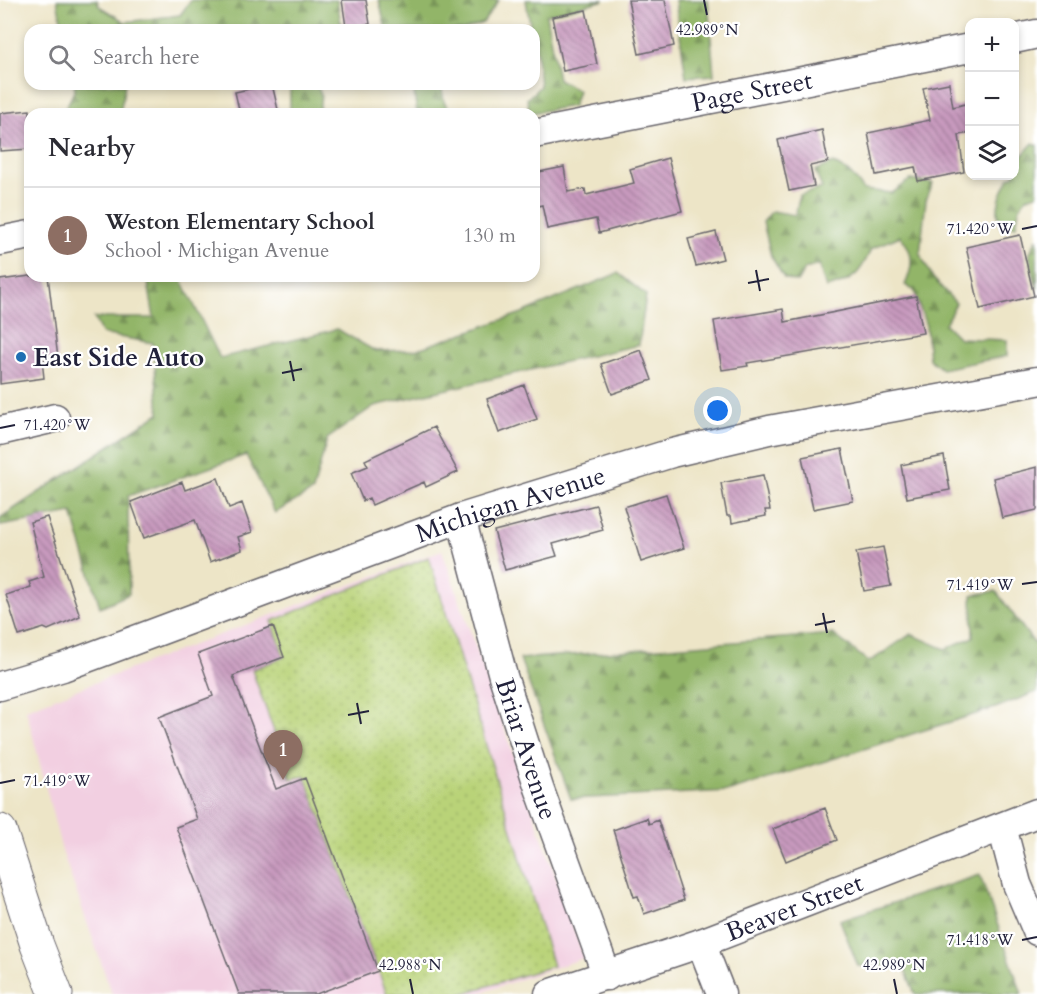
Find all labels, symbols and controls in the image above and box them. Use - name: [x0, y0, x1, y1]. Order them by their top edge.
- map controls: [965, 18, 1019, 180]
- button: +: [965, 18, 1019, 72]
- text: 42.989°N: [676, 20, 739, 40]
- search box: [24, 24, 540, 90]
- icon: search: [45, 41, 78, 74]
- text: Search here: [93, 42, 200, 72]
- street label: Page Street: [688, 62, 815, 121]
- button: −: [965, 72, 1019, 126]
- button: layers: [965, 126, 1019, 180]
- text: Nearby: [48, 130, 136, 165]
- text: Weston Elementary School: [105, 207, 375, 237]
- text: 71.420°W: [947, 219, 1014, 239]
- text: 1: [62, 222, 73, 249]
- text: 130 m: [463, 222, 516, 249]
- text: School · Michigan Avenue: [105, 237, 329, 264]
- place label: East Side Auto: [33, 340, 204, 375]
- marker: East Side Auto: [14, 350, 28, 364]
- your location: [703, 396, 732, 425]
- text: 71.420°W: [24, 415, 91, 435]
- street label: Michigan Avenue: [411, 458, 609, 551]
- text: 71.419°W: [947, 575, 1014, 595]
- street label: Briar Avenue: [487, 674, 566, 824]
- pin: 1: [264, 730, 302, 780]
- text: 71.419°W: [24, 771, 91, 791]
- street label: Beaver Street: [720, 865, 868, 950]
- text: 71.418°W: [947, 930, 1014, 950]
- text: 42.988°N: [379, 955, 442, 975]
- text: 42.989°N: [863, 955, 926, 975]

